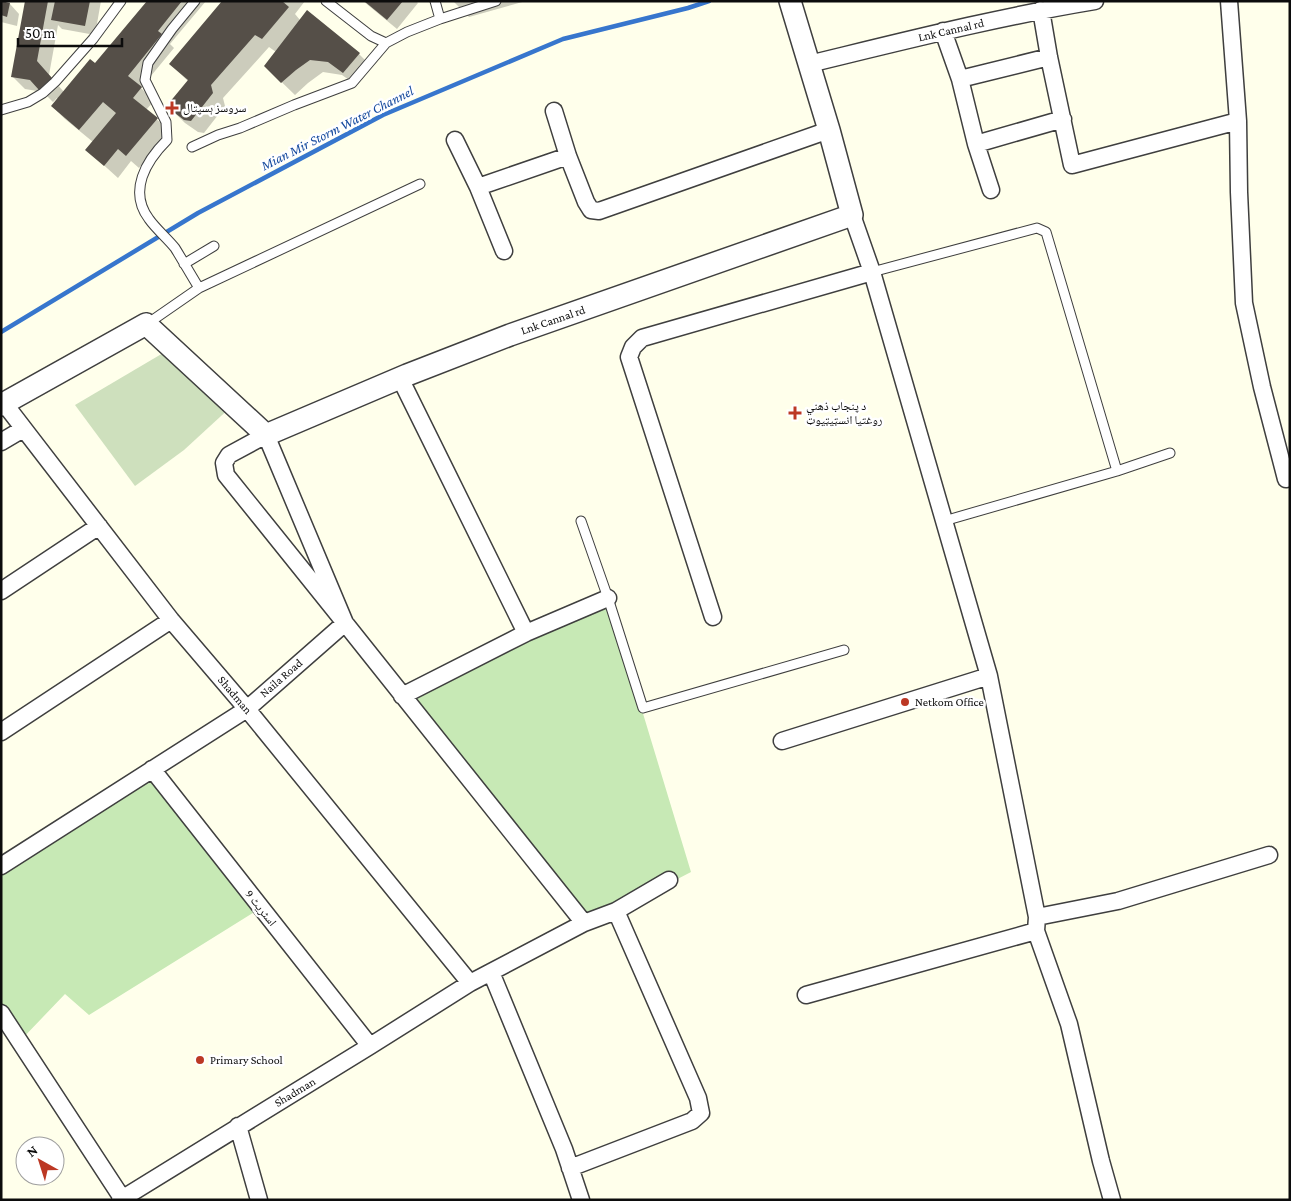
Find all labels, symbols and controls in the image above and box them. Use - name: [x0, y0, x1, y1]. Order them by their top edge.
- scale bar: [18, 15, 121, 47]
- street label: Lnk Cannal rd: [917, 15, 986, 44]
- text: 50 m: [25, 25, 55, 41]
- water label: Mian Mir Storm Water Channel: [257, 82, 417, 174]
- marker: سروسز ہسپتال: [165, 101, 179, 115]
- place label: سروسز ہسپتال: [183, 101, 247, 115]
- street label: Lnk Cannal rd: [519, 302, 588, 338]
- place label: د پنجاب ذهني روغتیا انسټیټیوټ: [806, 399, 883, 427]
- marker: د پنجاب ذهني روغتیا انسټیټیوټ: [788, 406, 802, 420]
- street label: Naila Road: [257, 655, 306, 700]
- street label: Shadman: [215, 673, 255, 717]
- place label: Netkom Office: [915, 695, 984, 709]
- marker: Netkom Office: [899, 696, 911, 708]
- street label: اسٹریٹ 9: [242, 887, 280, 929]
- place label: Primary School: [210, 1053, 283, 1067]
- marker: Primary School: [194, 1054, 206, 1066]
- street label: Shadman: [272, 1074, 319, 1110]
- north arrow: [15, 1136, 65, 1186]
- text: N: [23, 1141, 41, 1160]

